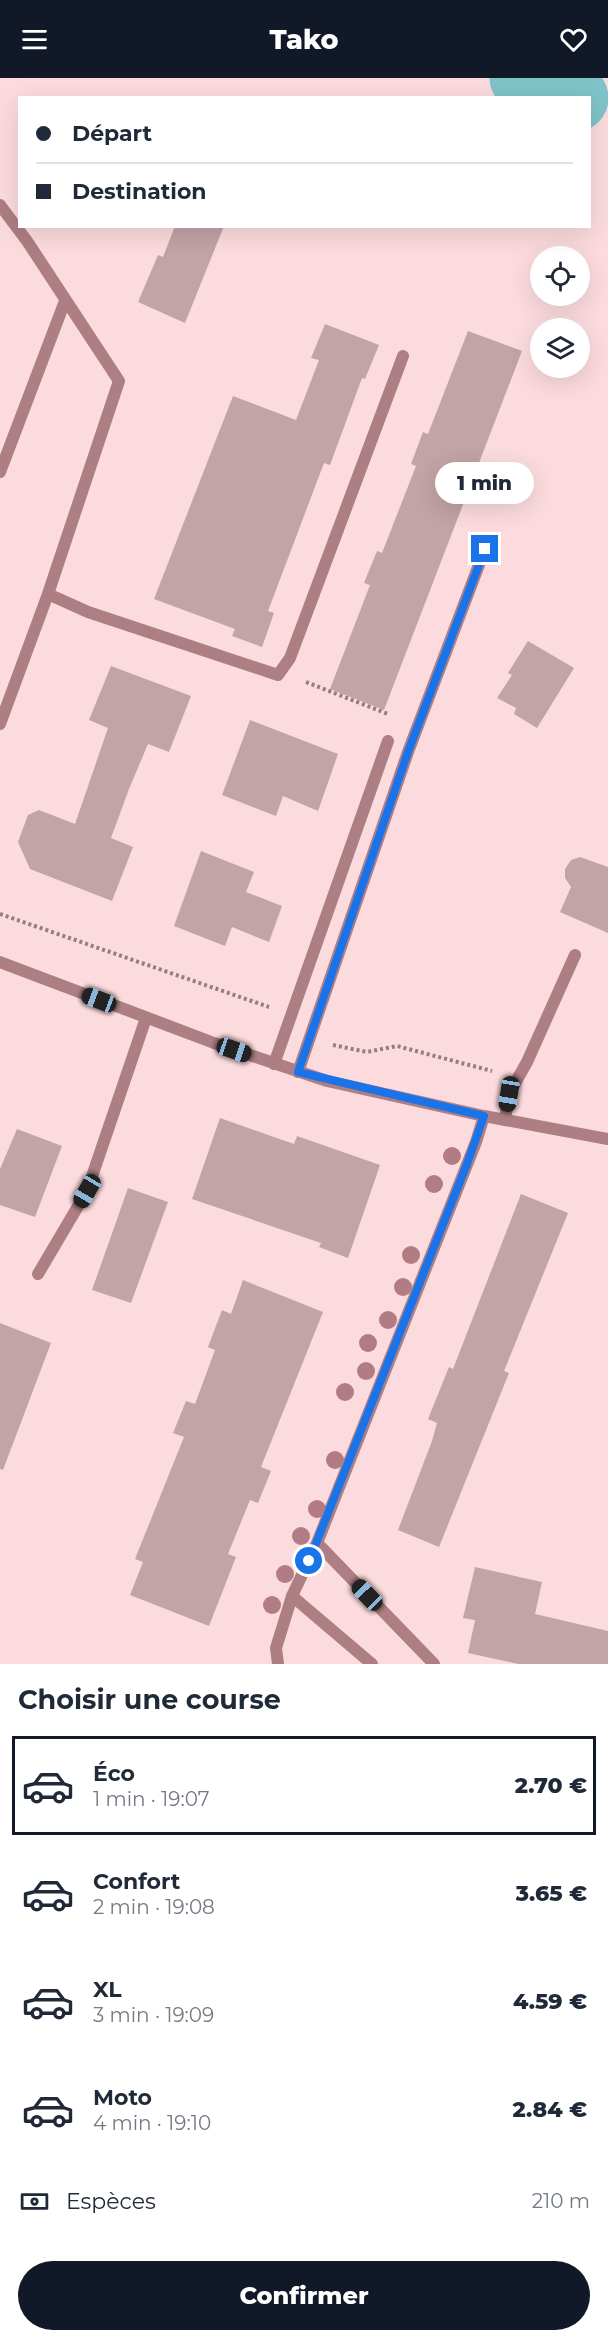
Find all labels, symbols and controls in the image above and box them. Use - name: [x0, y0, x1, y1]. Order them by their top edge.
- icon: menu: [18, 23, 51, 56]
- text: Tako: [269, 23, 339, 56]
- icon: heart: [557, 23, 590, 56]
- text: Départ: [72, 120, 152, 147]
- text: Destination: [72, 178, 207, 205]
- map controls: [530, 246, 590, 378]
- button: locate: [530, 246, 590, 306]
- button: layers: [530, 318, 590, 378]
- callout: 1 min: [436, 462, 534, 504]
- text: 1 min: [457, 471, 512, 495]
- route end: [471, 535, 498, 562]
- car: [79, 985, 119, 1015]
- car: [214, 1036, 254, 1064]
- car: [497, 1075, 521, 1113]
- car: [70, 1171, 104, 1211]
- route start: [295, 1547, 322, 1574]
- car: [348, 1576, 386, 1614]
- text: Choisir une course: [18, 1683, 281, 1716]
- icon: car: [21, 1759, 75, 1813]
- text: Éco: [93, 1760, 135, 1787]
- text: 2.70 €: [515, 1772, 587, 1799]
- text: 1 min · 19:07: [93, 1787, 210, 1811]
- icon: car: [21, 1867, 75, 1921]
- text: Confort: [93, 1868, 180, 1895]
- text: 3.65 €: [516, 1880, 587, 1907]
- text: 2 min · 19:08: [93, 1895, 215, 1919]
- icon: car: [21, 1975, 75, 2029]
- text: XL: [93, 1976, 122, 2003]
- text: 4.59 €: [513, 1988, 587, 2015]
- text: 3 min · 19:09: [93, 2003, 214, 2027]
- icon: car: [21, 2083, 75, 2137]
- text: Moto: [93, 2084, 152, 2111]
- text: 2.84 €: [513, 2096, 587, 2123]
- text: 4 min · 19:10: [93, 2111, 211, 2135]
- icon: cash: [18, 2185, 51, 2218]
- text: Espèces: [66, 2188, 156, 2215]
- text: 210 m: [532, 2189, 590, 2213]
- button: Confirmer: [18, 2261, 590, 2330]

